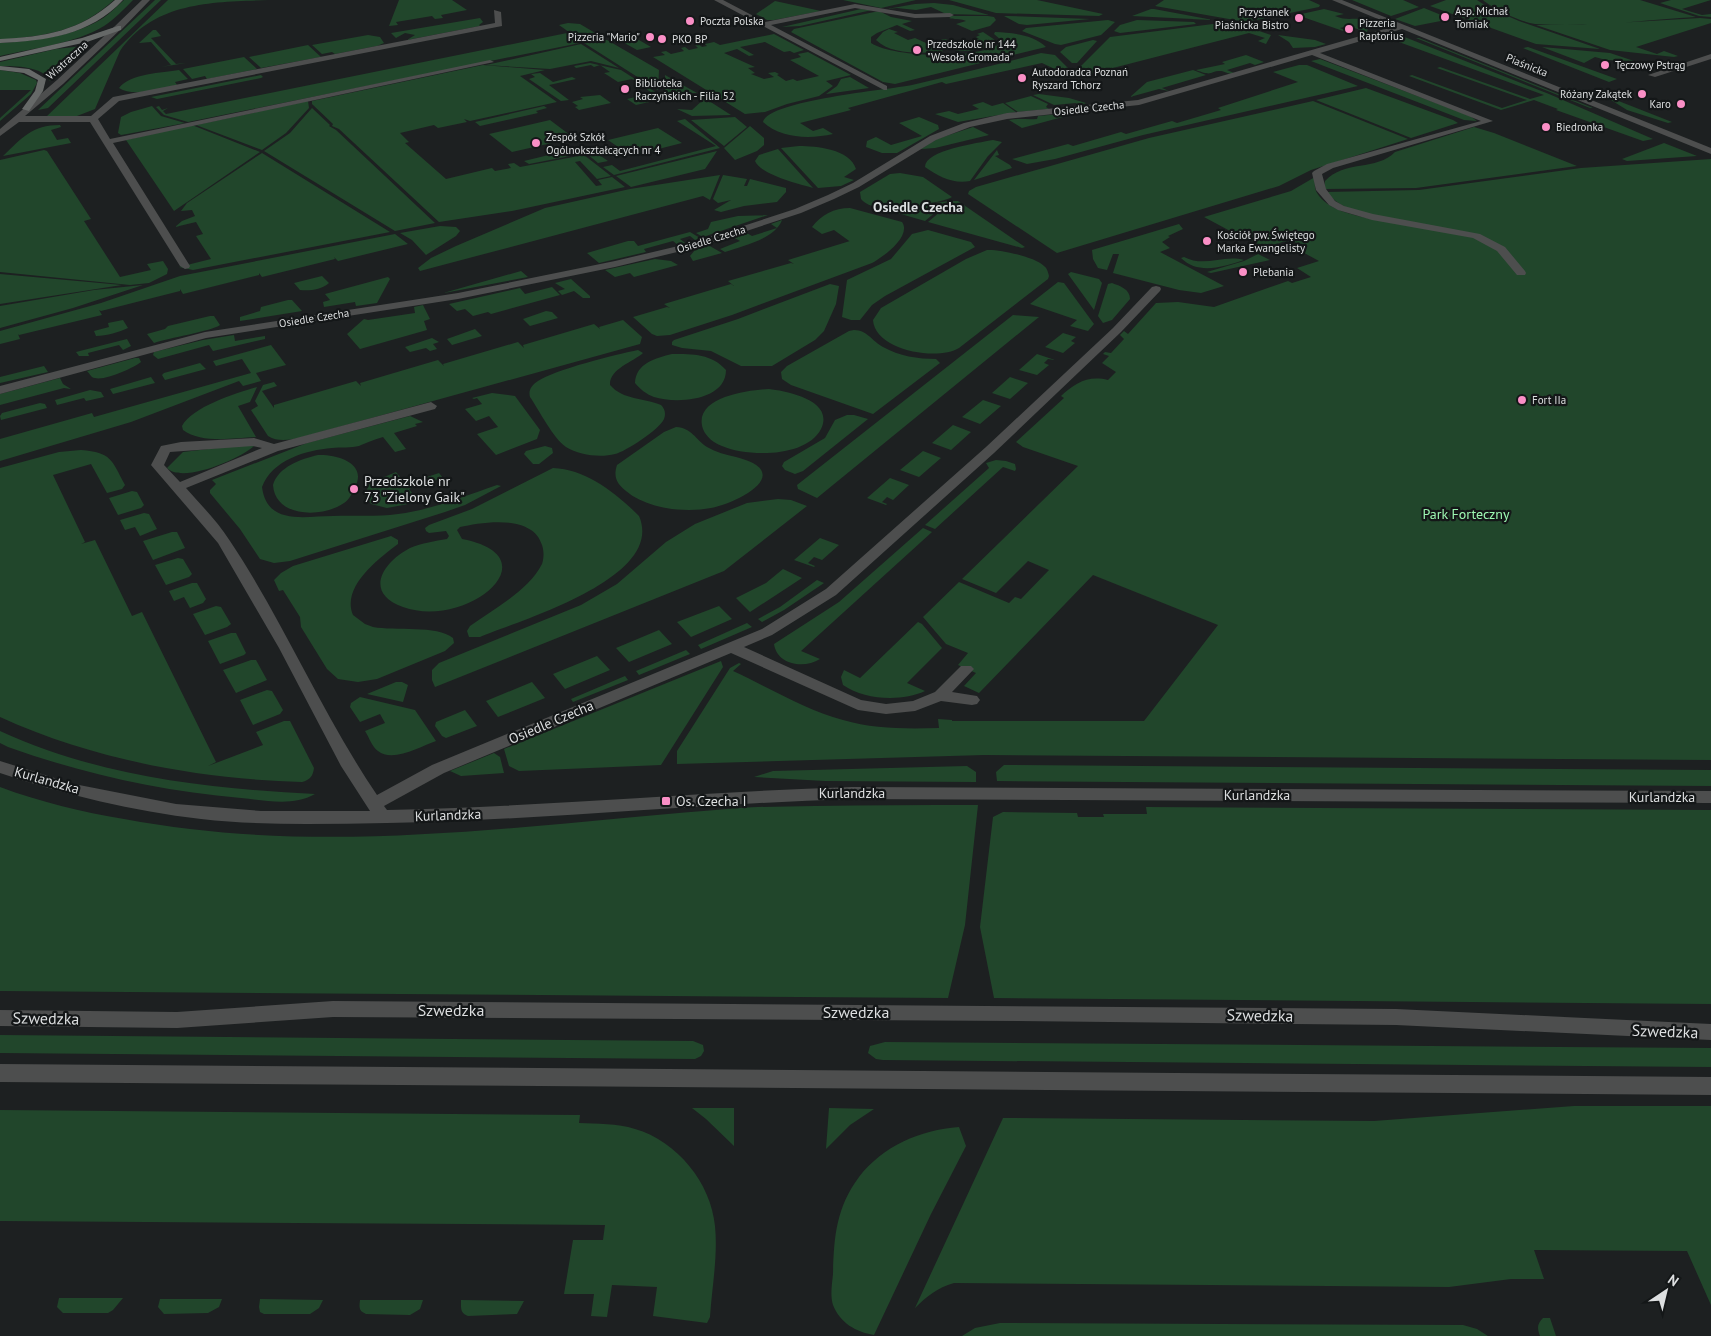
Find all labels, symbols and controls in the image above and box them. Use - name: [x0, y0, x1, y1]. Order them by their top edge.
- place label: Asp. Michał Tomiak: [1455, 4, 1508, 31]
- place label: Przystanek Piaśnicka Bistro: [1215, 5, 1290, 32]
- marker: Asp. Michał Tomiak: [1439, 11, 1451, 23]
- marker: Przystanek Piaśnicka Bistro: [1293, 12, 1305, 24]
- place label: Poczta Polska: [700, 14, 764, 28]
- marker: Poczta Polska: [684, 15, 696, 27]
- place label: Pizzeria Raptorius: [1359, 16, 1404, 43]
- marker: Pizzeria Raptorius: [1343, 23, 1355, 35]
- place label: Pizzeria "Mario": [568, 30, 640, 44]
- marker: Pizzeria "Mario": [644, 31, 656, 43]
- place label: PKO BP: [672, 32, 707, 46]
- marker: PKO BP: [656, 33, 668, 45]
- place label: Przedszkole nr 144 "Wesoła Gromada": [927, 37, 1016, 64]
- street label: Wiatraczna: [43, 38, 91, 82]
- marker: Przedszkole nr 144 "Wesoła Gromada": [911, 44, 923, 56]
- street label: Piaśnicka: [1504, 50, 1550, 80]
- place label: Tęczowy Pstrąg: [1615, 58, 1686, 72]
- marker: Tęczowy Pstrąg: [1599, 59, 1611, 71]
- place label: Autodoradca Poznań Ryszard Tchorz: [1032, 65, 1128, 92]
- marker: Autodoradca Poznań Ryszard Tchorz: [1016, 72, 1028, 84]
- place label: Biblioteka Raczyńskich - Filia 52: [635, 76, 735, 103]
- marker: Biblioteka Raczyńskich - Filia 52: [619, 83, 631, 95]
- place label: Różany Zakątek: [1560, 87, 1633, 101]
- marker: Różany Zakątek: [1636, 88, 1648, 100]
- street label: Osiedle Czecha: [1053, 97, 1125, 119]
- place label: Karo: [1650, 97, 1671, 111]
- marker: Karo: [1675, 98, 1687, 110]
- place label: Biedronka: [1556, 120, 1603, 134]
- marker: Biedronka: [1540, 121, 1552, 133]
- place label: Zespół Szkół Ogólnokształcących nr 4: [546, 130, 661, 157]
- marker: Zespół Szkół Ogólnokształcących nr 4: [530, 137, 542, 149]
- district label: Osiedle Czecha: [873, 198, 963, 216]
- street label: Osiedle Czecha: [675, 222, 747, 256]
- place label: Kościół pw. Świętego Marka Ewangelisty: [1217, 228, 1315, 255]
- marker: Kościół pw. Świętego Marka Ewangelisty: [1201, 235, 1213, 247]
- place label: Plebania: [1253, 265, 1294, 279]
- marker: Plebania: [1237, 266, 1249, 278]
- street label: Osiedle Czecha: [278, 306, 350, 330]
- place label: Fort IIa: [1532, 393, 1566, 407]
- marker: Fort IIa: [1516, 394, 1528, 406]
- place label: Przedszkole nr 73 "Zielony Gaik": [364, 472, 465, 506]
- marker: Przedszkole nr 73 "Zielony Gaik": [348, 483, 360, 495]
- park label: Park Forteczny: [1422, 505, 1510, 523]
- street label: Osiedle Czecha: [506, 696, 596, 748]
- street label: Kurlandzka: [13, 762, 82, 798]
- street label: Kurlandzka: [819, 784, 885, 802]
- street label: Kurlandzka: [1224, 786, 1290, 804]
- street label: Kurlandzka: [1629, 788, 1695, 806]
- place label: Os. Czecha I: [676, 792, 747, 810]
- marker: Os. Czecha I: [660, 795, 672, 807]
- street label: Kurlandzka: [414, 805, 482, 825]
- street label: Szwedzka: [418, 1000, 484, 1020]
- street label: Szwedzka: [823, 1002, 889, 1022]
- street label: Szwedzka: [1226, 1004, 1294, 1026]
- street label: Szwedzka: [12, 1007, 80, 1029]
- street label: Szwedzka: [1631, 1020, 1699, 1042]
- north arrow: [1641, 1266, 1691, 1316]
- text: N: [1665, 1270, 1682, 1290]

